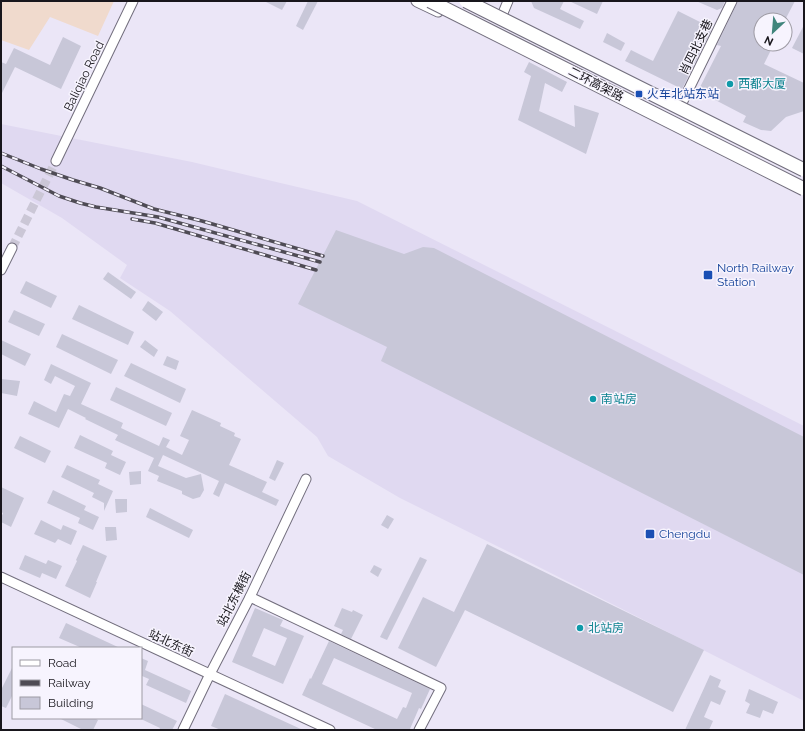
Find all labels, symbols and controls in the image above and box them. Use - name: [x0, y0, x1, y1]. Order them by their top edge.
- north arrow: [753, 12, 793, 52]
- street label: 肖四北支巷: [677, 17, 715, 77]
- text: N: [762, 33, 775, 48]
- street label: Baliqiao Road: [61, 39, 107, 113]
- street label: 二环高架路: [566, 64, 626, 104]
- place label: 西都大厦: [738, 77, 786, 91]
- marker: 西都大厦: [725, 79, 735, 89]
- place label: 火车北站东站: [647, 87, 719, 101]
- marker: 火车北站东站: [634, 89, 644, 99]
- place label: North Railway Station: [717, 261, 795, 289]
- marker: North Railway Station: [702, 269, 714, 281]
- place label: 南站房: [601, 392, 637, 406]
- marker: 南站房: [588, 394, 598, 404]
- place label: Chengdu: [659, 527, 710, 541]
- marker: Chengdu: [644, 528, 656, 540]
- street label: 站北东横街: [214, 569, 254, 629]
- place label: 北站房: [588, 621, 624, 635]
- marker: 北站房: [575, 623, 585, 633]
- street label: 站北东街: [146, 627, 196, 659]
- legend: [12, 647, 142, 719]
- text: Road: [48, 656, 77, 670]
- text: Railway: [48, 676, 91, 690]
- text: Building: [48, 696, 94, 710]

